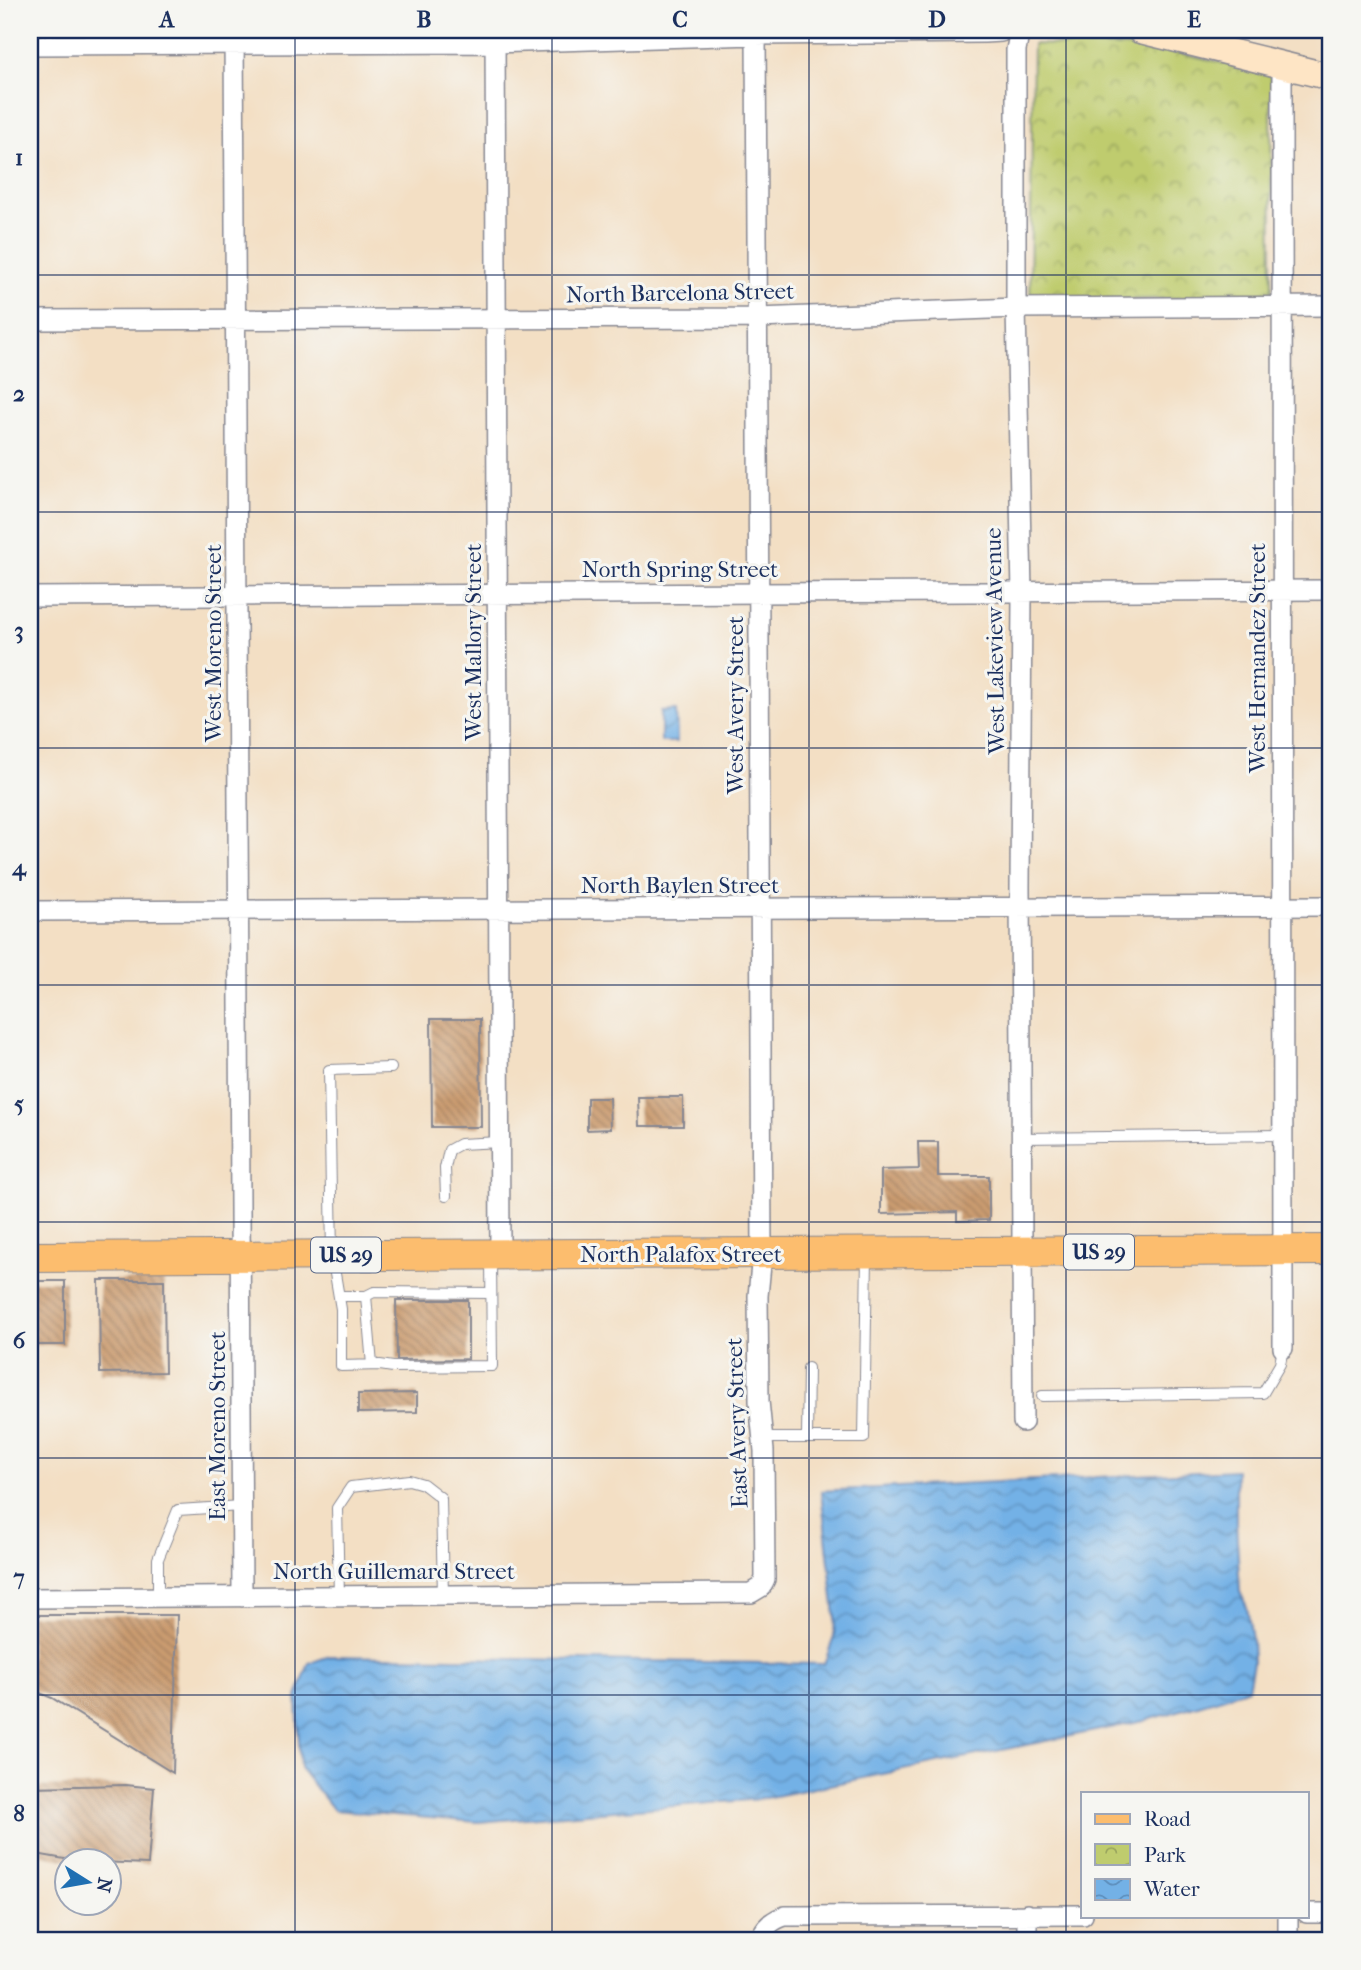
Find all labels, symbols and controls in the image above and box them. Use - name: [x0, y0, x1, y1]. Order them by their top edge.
- text: A: [158, 6, 176, 33]
- text: B: [417, 6, 432, 33]
- text: C: [672, 6, 688, 33]
- text: D: [928, 6, 946, 33]
- text: E: [1187, 6, 1201, 33]
- text: 1: [15, 144, 23, 171]
- street label: North Barcelona Street: [566, 278, 794, 308]
- text: 2: [13, 380, 25, 407]
- street label: West Lakeview Avenue: [980, 527, 1010, 756]
- street label: West Mallory Street: [460, 543, 487, 742]
- street label: West Hernandez Street: [1244, 543, 1271, 774]
- street label: West Moreno Street: [200, 544, 227, 743]
- street label: North Spring Street: [582, 556, 778, 583]
- street label: West Avery Street: [722, 616, 749, 795]
- text: 3: [14, 617, 24, 644]
- text: 4: [11, 854, 27, 881]
- street label: North Baylen Street: [581, 872, 779, 899]
- text: 5: [14, 1090, 24, 1117]
- road number: US 29: [1064, 1234, 1134, 1270]
- road number: US 29: [311, 1238, 381, 1272]
- street label: North Palafox Street: [580, 1241, 782, 1268]
- text: 6: [13, 1327, 26, 1354]
- street label: East Moreno Street: [204, 1331, 231, 1521]
- street label: East Avery Street: [721, 1337, 753, 1509]
- street label: North Guillemard Street: [273, 1558, 515, 1585]
- text: 7: [12, 1564, 25, 1591]
- legend: [1081, 1792, 1308, 1918]
- text: 8: [13, 1800, 25, 1827]
- text: Road: [1144, 1807, 1191, 1831]
- text: Park: [1144, 1843, 1186, 1867]
- north arrow: [52, 1848, 122, 1918]
- text: N: [91, 1876, 116, 1895]
- text: Water: [1143, 1877, 1200, 1901]

